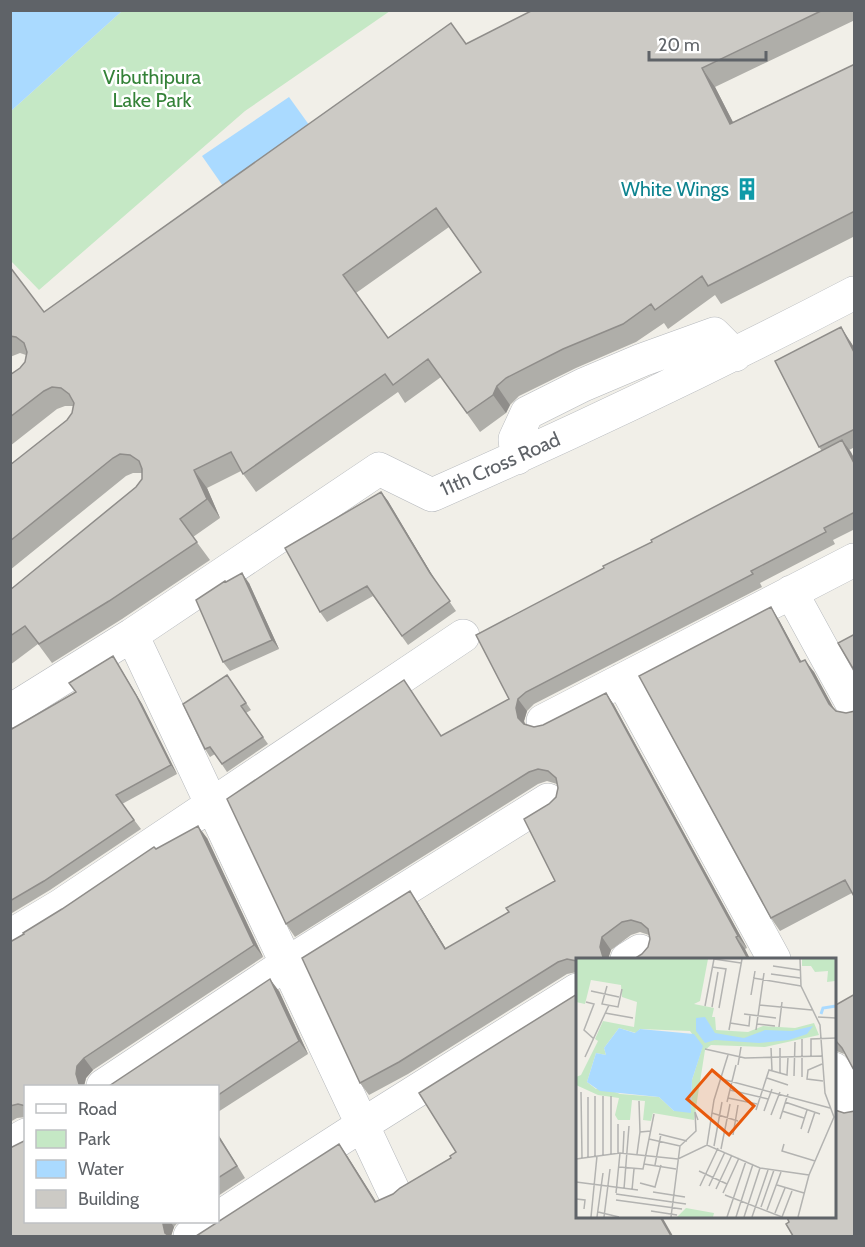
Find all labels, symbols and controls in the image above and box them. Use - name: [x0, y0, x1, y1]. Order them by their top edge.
- scale bar: [649, 24, 766, 62]
- text: 20 m: [658, 34, 700, 56]
- park label: Vibuthipura Lake Park: [103, 65, 201, 112]
- building icon: White Wings: [734, 176, 760, 202]
- place label: White Wings: [621, 177, 729, 201]
- street label: 11th Cross Road: [436, 427, 564, 501]
- inset map: [576, 958, 835, 1217]
- legend: [24, 1085, 219, 1223]
- text: Road: [78, 1098, 117, 1120]
- text: Park: [78, 1128, 111, 1150]
- text: Water: [78, 1158, 124, 1180]
- text: Building: [78, 1188, 140, 1210]

